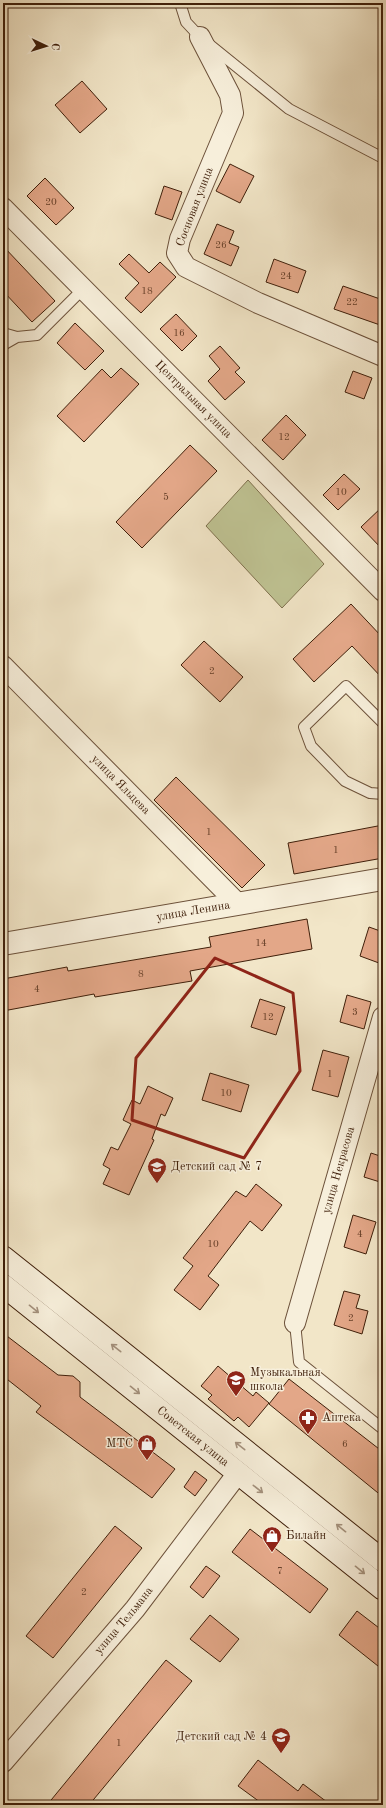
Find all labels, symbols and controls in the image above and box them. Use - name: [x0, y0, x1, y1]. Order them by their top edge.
- north arrow: [26, 26, 66, 66]
- text: С: [49, 43, 60, 51]
- street label: Сосновая улица: [174, 166, 216, 248]
- house number: 20: [45, 197, 57, 207]
- house number: 26: [215, 240, 227, 250]
- house number: 24: [280, 271, 292, 281]
- house number: 18: [141, 286, 153, 296]
- house number: 22: [346, 297, 358, 307]
- house number: 16: [173, 328, 185, 338]
- street label: Центральная улица: [152, 359, 234, 441]
- house number: 12: [278, 432, 290, 442]
- house number: 10: [335, 487, 347, 497]
- house number: 5: [163, 492, 169, 502]
- house number: 2: [209, 666, 215, 676]
- street label: улица Яльцева: [89, 753, 152, 817]
- house number: 1: [206, 827, 212, 837]
- house number: 1: [333, 845, 339, 855]
- street label: улица Ленина: [155, 899, 231, 924]
- house number: 14: [255, 938, 267, 948]
- house number: 8: [138, 969, 144, 979]
- house number: 4: [34, 984, 40, 994]
- house number: 3: [352, 1007, 358, 1017]
- house number: 12: [262, 1012, 274, 1022]
- house number: 1: [327, 1069, 333, 1079]
- house number: 10: [220, 1088, 232, 1098]
- street label: улица Некрасова: [321, 1125, 357, 1215]
- school or university icon: Детский сад № 7: [146, 1156, 168, 1184]
- place label: Детский сад № 7: [171, 1161, 262, 1173]
- house number: 4: [357, 1229, 363, 1239]
- house number: 10: [207, 1239, 219, 1249]
- one-way arrow: [28, 1304, 39, 1313]
- house number: 2: [348, 1313, 354, 1323]
- one-way arrow: [111, 1344, 122, 1353]
- place label: Музыкальная школа: [250, 1367, 321, 1393]
- school or university icon: Музыкальная школа: [225, 1369, 247, 1397]
- one-way arrow: [130, 1385, 140, 1394]
- street label: Советская улица: [154, 1404, 231, 1469]
- pharmacy icon: Аптека: [297, 1407, 319, 1435]
- place label: Аптека: [322, 1412, 361, 1424]
- shop icon: МТС: [136, 1433, 158, 1461]
- place label: МТС: [106, 1438, 133, 1450]
- house number: 6: [342, 1439, 348, 1449]
- one-way arrow: [234, 1442, 245, 1451]
- one-way arrow: [253, 1484, 264, 1493]
- one-way arrow: [336, 1523, 347, 1532]
- shop icon: Билайн: [261, 1525, 283, 1553]
- place label: Билайн: [286, 1530, 326, 1542]
- house number: 7: [277, 1566, 283, 1576]
- one-way arrow: [354, 1566, 365, 1574]
- street label: улица Тельмана: [93, 1585, 155, 1657]
- house number: 2: [81, 1587, 87, 1597]
- school or university icon: Детский сад № 4: [270, 1726, 292, 1754]
- place label: Детский сад № 4: [176, 1731, 267, 1743]
- house number: 1: [116, 1738, 122, 1748]

